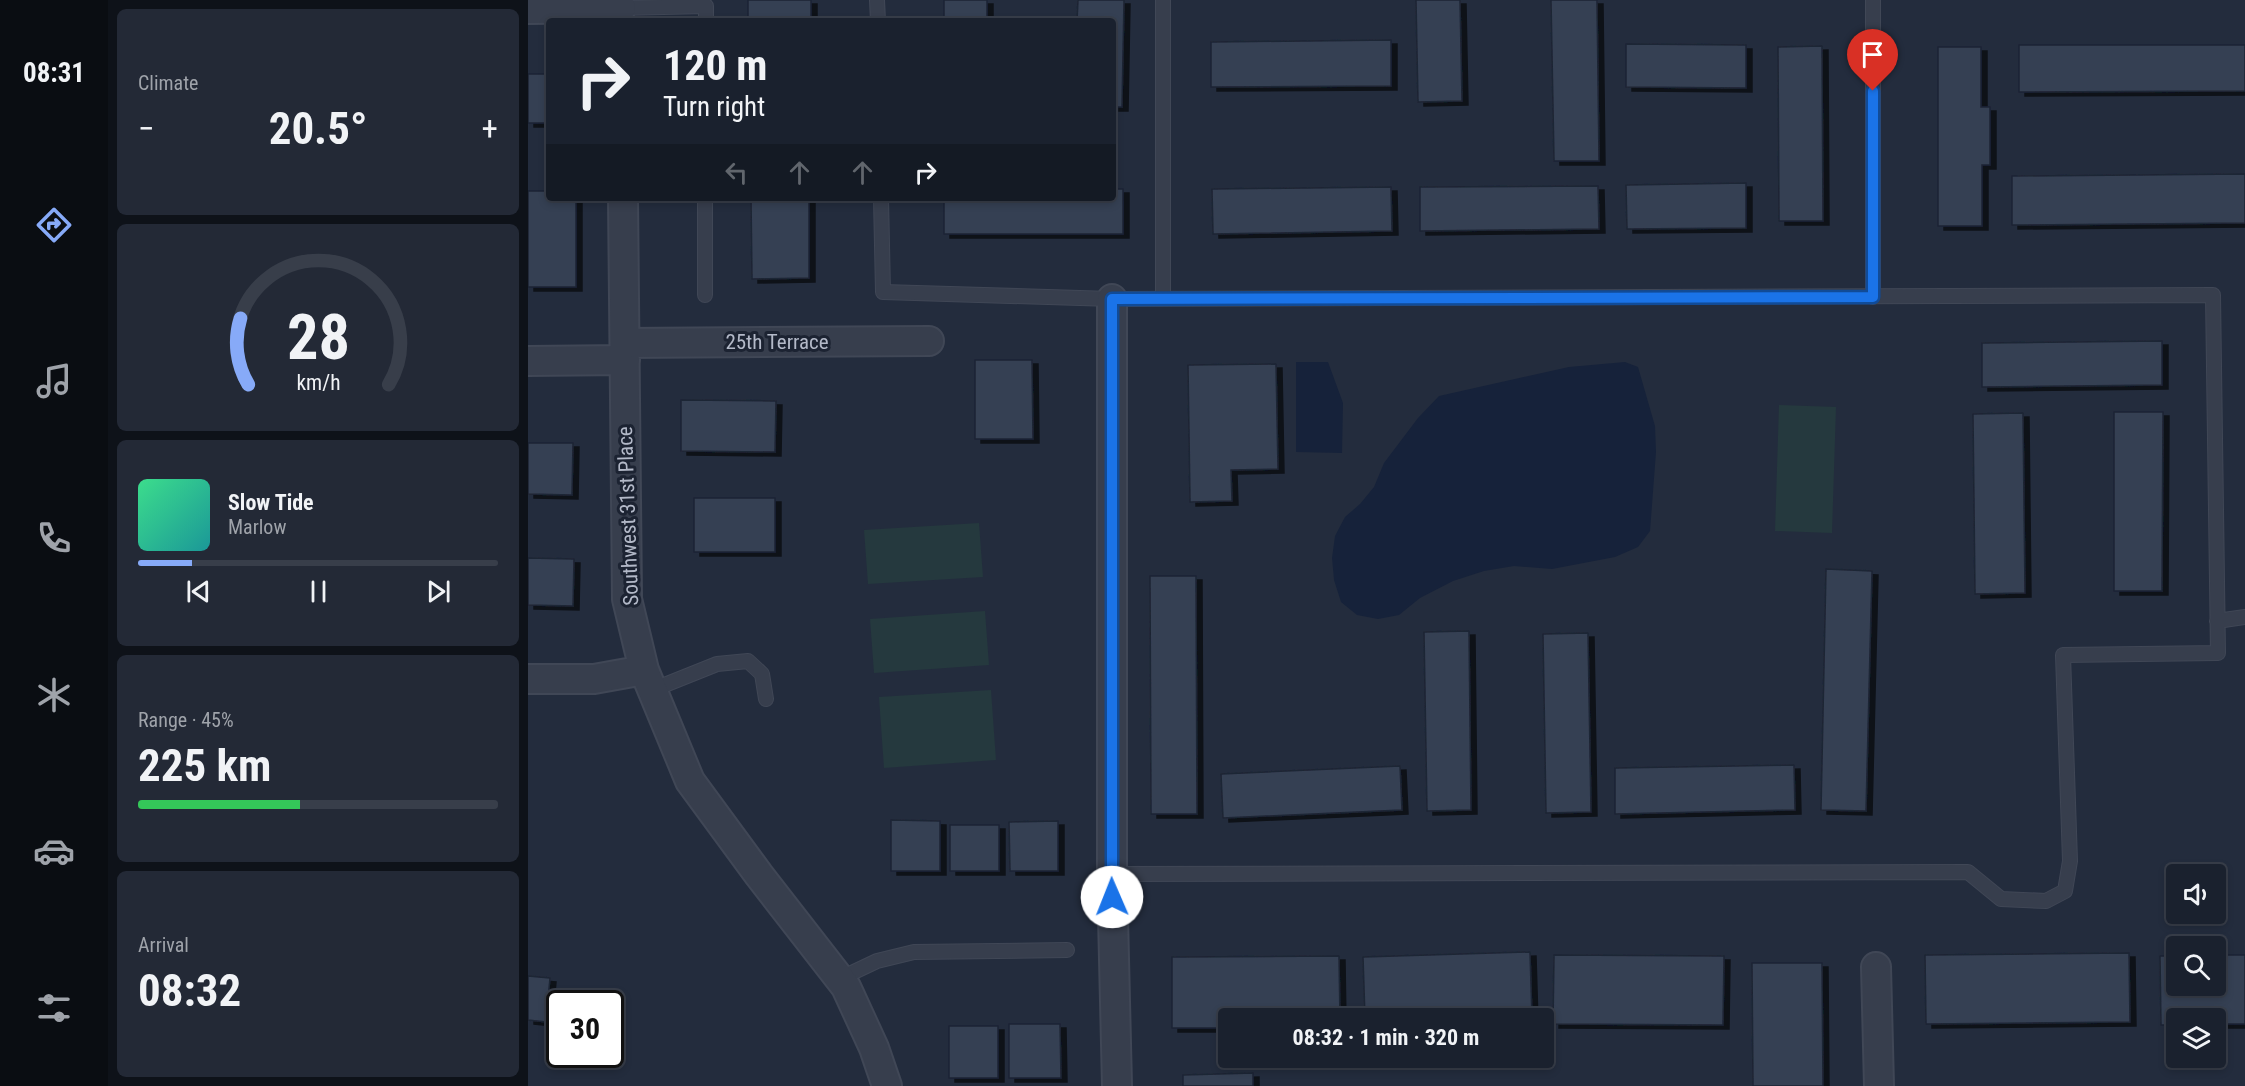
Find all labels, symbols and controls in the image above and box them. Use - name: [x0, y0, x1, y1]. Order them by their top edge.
- pin: [1847, 29, 1898, 91]
- icon: arrive: [1856, 38, 1889, 71]
- text: 120 m: [663, 41, 768, 90]
- icon: right: [564, 42, 642, 120]
- text: 08:31: [23, 57, 85, 89]
- text: Climate: [138, 71, 198, 95]
- text: Turn right: [663, 91, 765, 123]
- text: 20.5°: [269, 102, 367, 155]
- text: −: [138, 109, 155, 148]
- text: +: [482, 109, 498, 148]
- icon: left: [720, 156, 753, 189]
- icon: ahead: [783, 156, 816, 189]
- icon: ahead: [846, 156, 879, 189]
- icon: right: [909, 156, 942, 189]
- icon: directions: [33, 204, 75, 246]
- text: 28: [286, 301, 350, 374]
- street label: 25th Terrace: [725, 330, 829, 354]
- icon: music: [33, 360, 75, 402]
- text: km/h: [296, 370, 340, 395]
- street label: Southwest 31st Place: [613, 426, 643, 606]
- text: Slow Tide: [228, 490, 314, 515]
- text: Marlow: [228, 515, 286, 539]
- icon: phone: [33, 517, 75, 559]
- icon: previous: [182, 575, 215, 608]
- icon: pause: [302, 575, 335, 608]
- icon: next: [422, 575, 455, 608]
- icon: climate: [33, 674, 75, 716]
- text: Range · 45%: [138, 708, 234, 732]
- text: 225 km: [138, 739, 271, 792]
- icon: car: [33, 830, 75, 872]
- map controls: [2166, 864, 2226, 1068]
- button: sound: [2166, 864, 2226, 924]
- position arrow: [1080, 865, 1144, 929]
- text: Arrival: [138, 933, 189, 957]
- button: search: [2166, 936, 2226, 996]
- text: 08:32: [138, 964, 241, 1017]
- icon: filters: [33, 987, 75, 1029]
- speed limit sign: 30: [546, 990, 624, 1068]
- button: layers: [2166, 1008, 2226, 1068]
- text: 08:32 · 1 min · 320 m: [1293, 1025, 1479, 1050]

